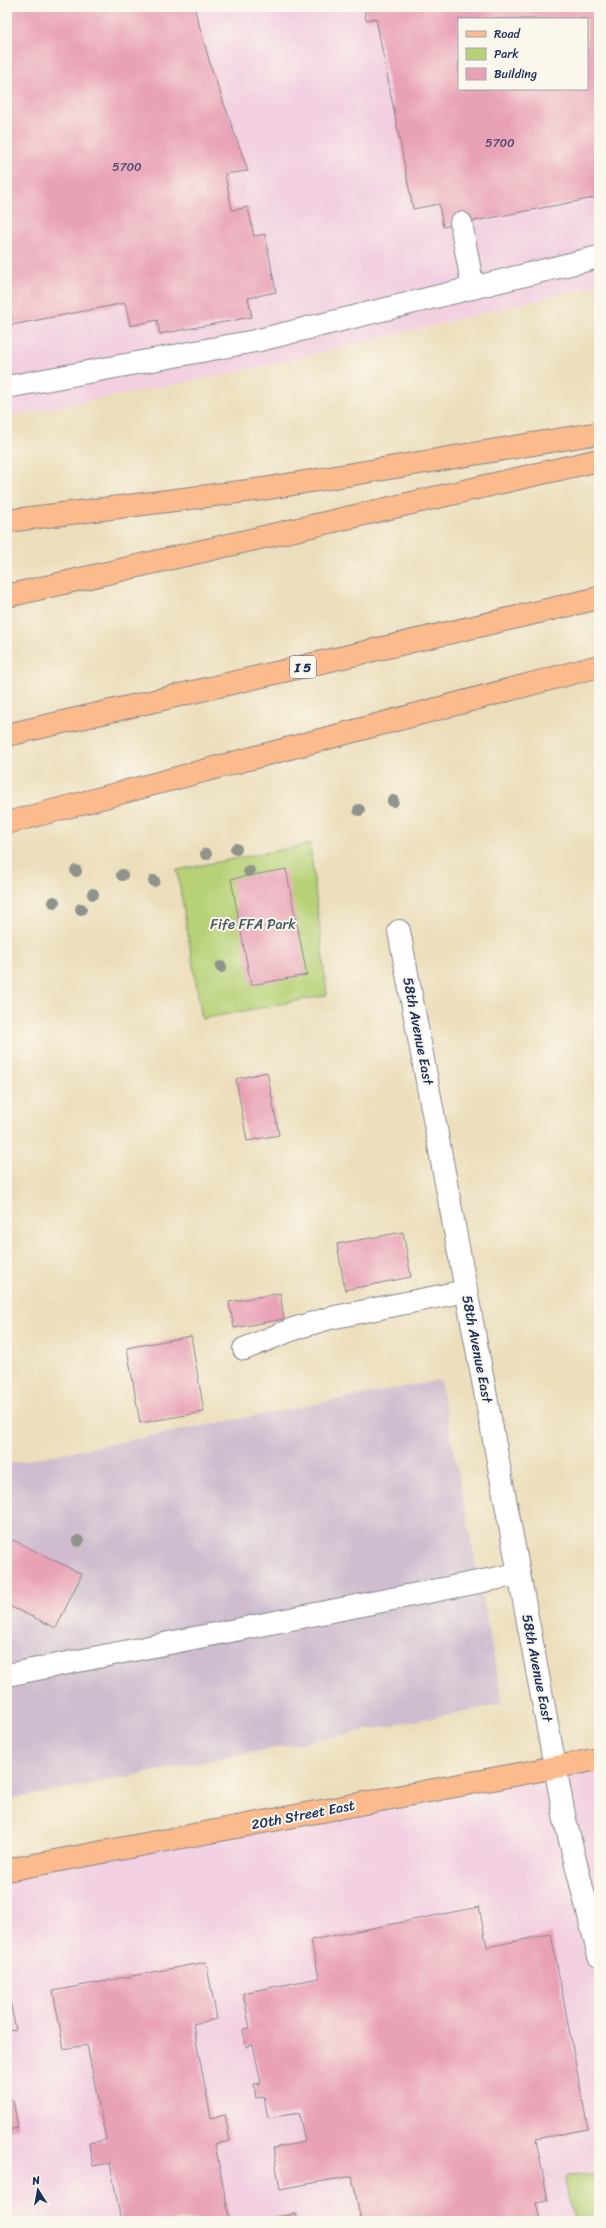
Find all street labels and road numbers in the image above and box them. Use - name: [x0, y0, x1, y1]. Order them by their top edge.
- road number: I 5: [290, 656, 316, 678]
- street label: 58th Avenue East: [395, 975, 441, 1088]
- street label: 58th Avenue East: [454, 1293, 500, 1406]
- street label: 58th Avenue East: [514, 1612, 560, 1725]
- street label: 20th Street East: [249, 1793, 357, 1837]

